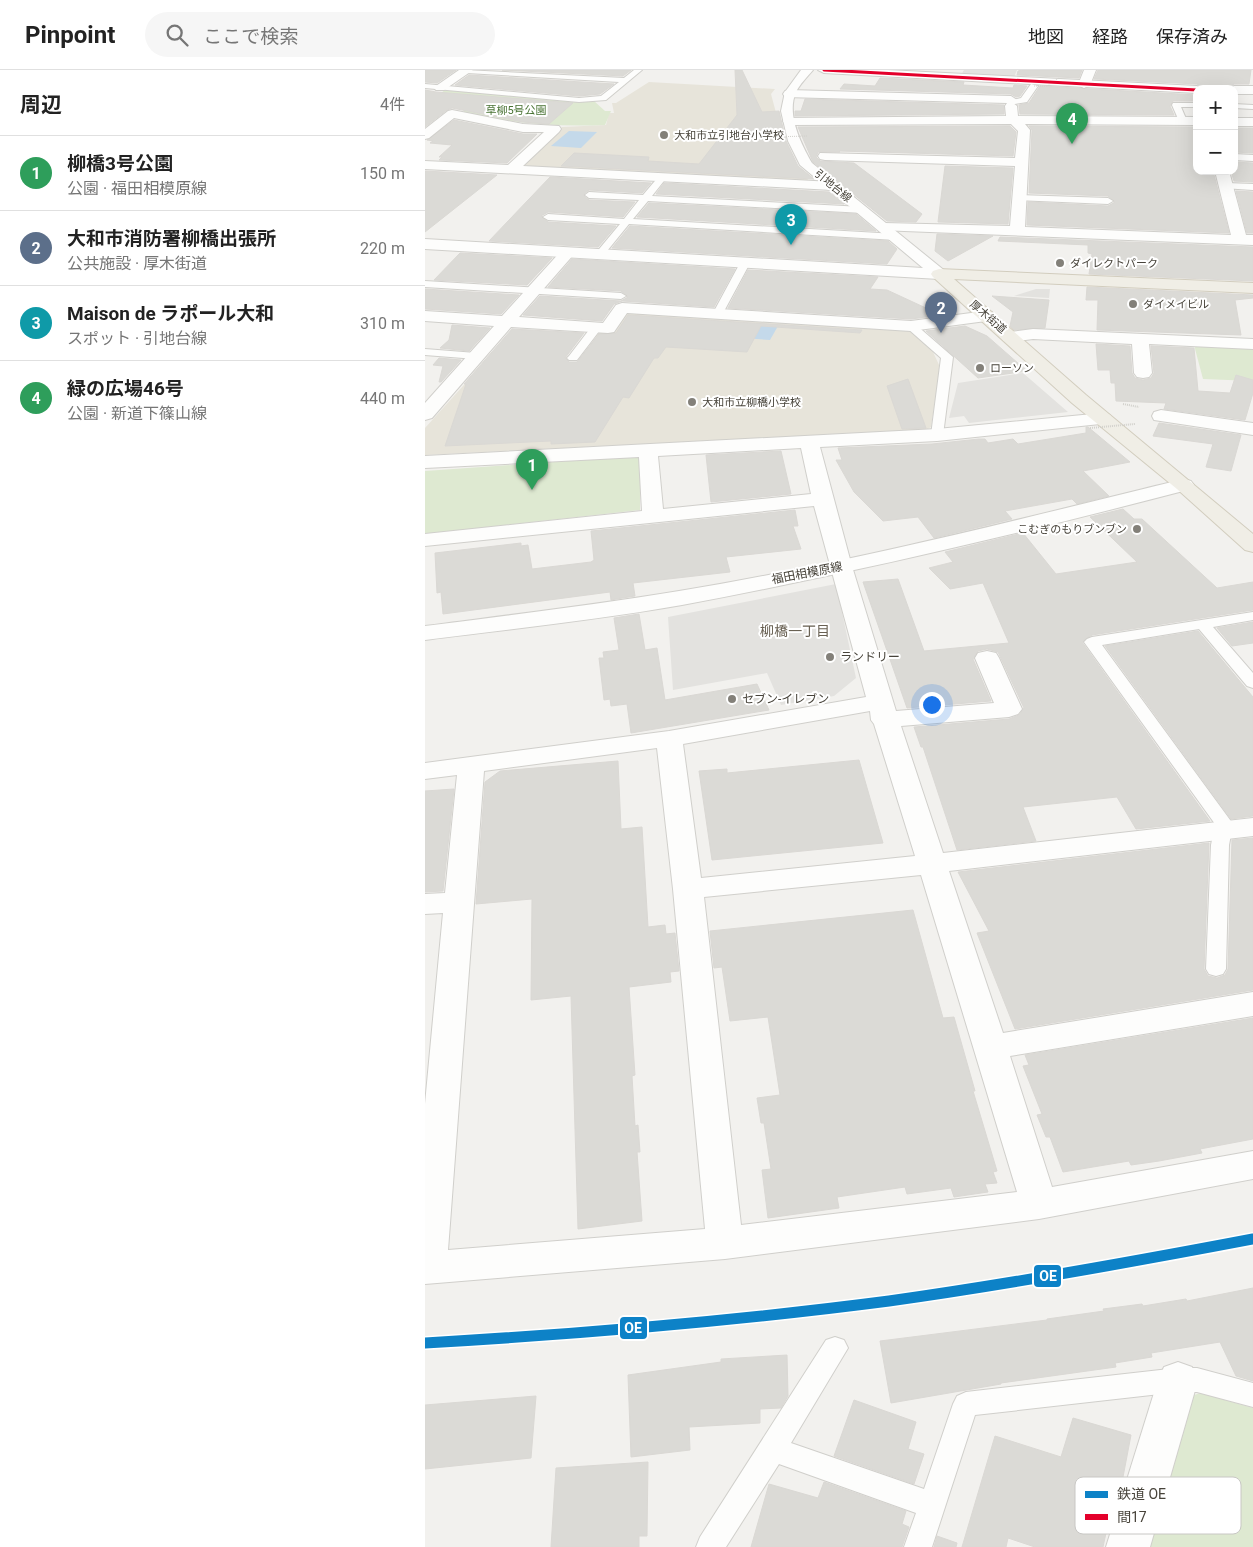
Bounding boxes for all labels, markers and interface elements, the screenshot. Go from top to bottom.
search box [145,12,495,57]
text: Pinpoint [25,21,115,49]
icon: search [163,21,191,49]
text: ここで検索 [203,25,298,48]
text: 地図 [1028,26,1064,47]
text: 経路 [1092,26,1128,47]
text: 保存済み [1156,26,1228,47]
map controls [1193,85,1238,175]
button: + [1193,85,1238,130]
text: 周辺 [20,93,62,117]
text: 4件 [380,95,405,114]
pin: 4 [1056,103,1088,144]
park label: 草柳5号公園 [485,104,547,117]
marker: 大和市立引地台小学校 [658,129,670,141]
place label: 大和市立引地台小学校 [674,129,784,142]
button: − [1193,130,1238,175]
text: 柳橋3号公園 [67,152,173,175]
text: 1 [31,164,41,183]
text: 150 m [360,164,405,183]
street label: 引地台線 [812,167,854,205]
text: 公園 · 福田相模原線 [67,179,207,198]
pin: 3 [775,204,807,245]
text: 大和市消防署柳橋出張所 [67,227,276,250]
text: 2 [31,239,41,258]
text: 220 m [360,239,405,258]
text: 公共施設 · 厚木街道 [67,254,207,273]
marker: ダイレクトパーク [1054,257,1066,269]
place label: ダイレクトパーク [1070,257,1158,270]
pin: 2 [925,292,957,333]
street label: 厚木街道 [967,298,1009,336]
marker: ダイメイビル [1127,298,1139,310]
place label: ダイメイビル [1143,298,1209,311]
text: Maison de ラポール大和 [67,302,274,325]
text: 3 [31,314,41,333]
text: 310 m [360,314,405,333]
text: スポット · 引地台線 [67,329,207,348]
marker: ローソン [974,362,986,374]
place label: ローソン [990,362,1034,375]
text: 緑の広場46号 [67,377,184,400]
text: 4 [31,389,41,408]
text: 440 m [360,389,405,408]
marker: 大和市立柳橋小学校 [686,396,698,408]
place label: 大和市立柳橋小学校 [702,396,801,409]
text: 公園 · 新道下篠山線 [67,404,207,423]
pin: 1 [516,449,548,490]
place label: こむぎのもりブンブン [1017,523,1127,536]
marker: こむぎのもりブンブン [1131,523,1143,535]
street label: 福田相模原線 [770,559,844,587]
district label: 柳橋一丁目 [760,623,830,639]
place label: ランドリー [840,650,900,664]
marker: ランドリー [824,651,836,663]
place label: セブン-イレブン [742,692,829,706]
your location [919,692,945,718]
marker: セブン-イレブン [726,693,738,705]
line badge: OE [1033,1264,1062,1288]
text: OE [1039,1268,1057,1284]
line badge: OE [619,1316,648,1340]
text: OE [624,1320,642,1336]
legend [1075,1477,1241,1534]
text: 鉄道 OE [1117,1486,1166,1502]
text: 間17 [1117,1509,1147,1525]

